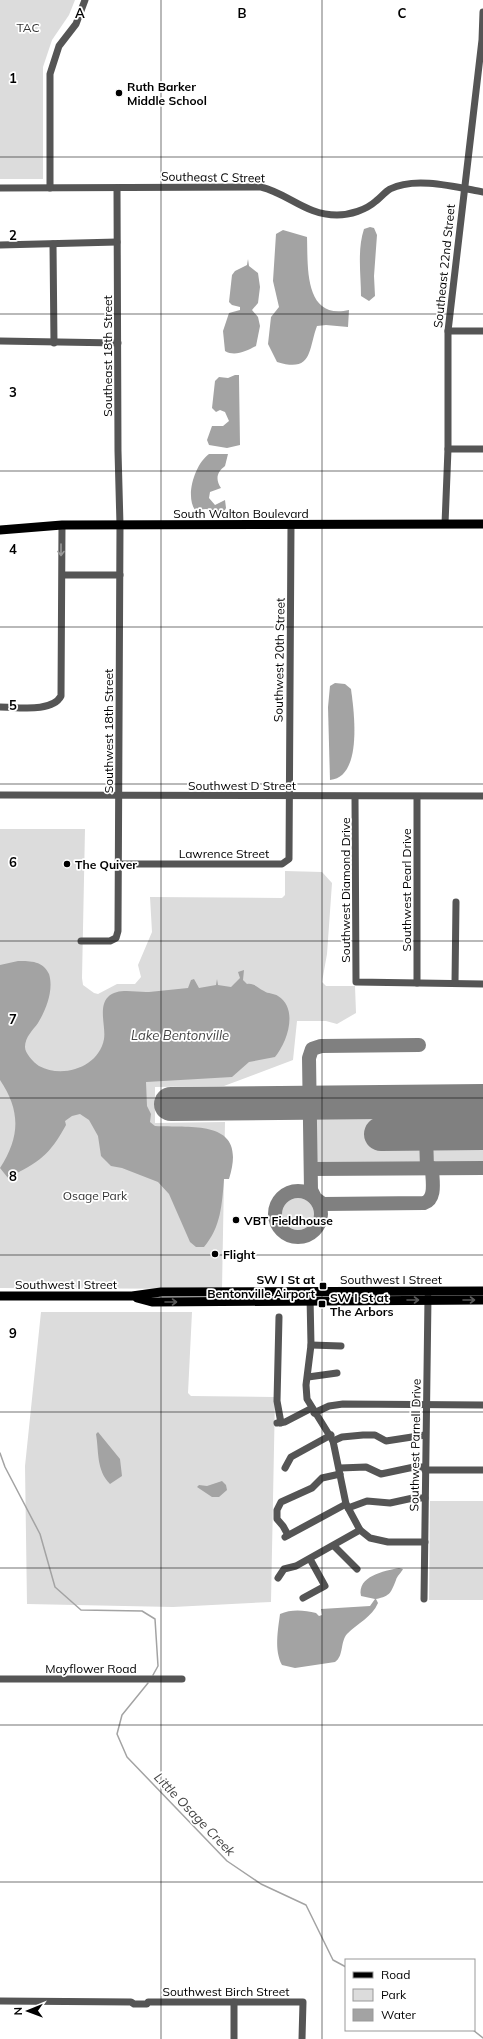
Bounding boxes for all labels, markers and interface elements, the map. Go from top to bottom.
text: A [75,5,85,21]
text: B [238,5,247,21]
text: C [398,5,407,21]
park label: TAC [16,20,40,35]
text: 1 [9,70,17,86]
place label: Ruth Barker Middle School [127,79,207,108]
marker: Ruth Barker Middle School [114,88,124,98]
street label: Southeast C Street [161,169,265,185]
street label: Southeast 22nd Street [430,203,458,329]
text: 2 [9,227,17,243]
street label: Southeast 18th Street [100,295,115,417]
text: 3 [9,384,17,400]
street label: South Walton Boulevard [173,506,309,521]
text: 4 [9,541,17,557]
one-way arrow [57,543,65,556]
street label: Southwest 20th Street [270,598,288,722]
street label: Southwest 18th Street [101,669,116,793]
text: 5 [9,697,17,713]
street label: Southwest D Street [188,778,296,793]
street label: Southwest Diamond Drive [338,817,353,963]
street label: Southwest Pearl Drive [399,828,414,952]
street label: Lawrence Street [179,846,269,861]
text: 6 [9,854,17,870]
place label: The Quiver [75,857,137,872]
marker: The Quiver [62,859,72,869]
text: 7 [9,1011,17,1027]
water label: Lake Bentonville [131,1027,229,1043]
text: 8 [9,1168,17,1184]
park label: Osage Park [63,1188,128,1203]
place label: VBT Fieldhouse [243,1213,333,1228]
marker: VBT Fieldhouse [231,1215,241,1225]
place label: Flight [223,1247,256,1262]
marker: Flight [210,1249,220,1259]
place label: SW I St at Bentonville Airport [207,1272,315,1301]
street label: Southwest I Street [340,1272,442,1287]
street label: Southwest I Street [15,1277,117,1292]
marker: SW I St at Bentonville Airport [318,1281,328,1291]
place label: SW I St at The Arbors [330,1290,393,1319]
one-way arrow [406,1296,419,1304]
one-way arrow [462,1296,475,1304]
one-way arrow [164,1298,177,1305]
marker: SW I St at The Arbors [317,1299,327,1309]
text: 9 [9,1325,17,1341]
street label: Southwest Parnell Drive [406,1378,424,1512]
street label: Mayflower Road [45,1661,137,1676]
water label: Little Osage Creek [151,1769,239,1859]
legend [345,1959,475,2031]
text: Road [381,1967,410,1982]
street label: Southwest Birch Street [162,1984,290,1999]
text: Park [381,1987,407,2002]
north arrow [8,1991,48,2031]
text: N [11,2007,25,2015]
text: Water [381,2007,417,2022]

